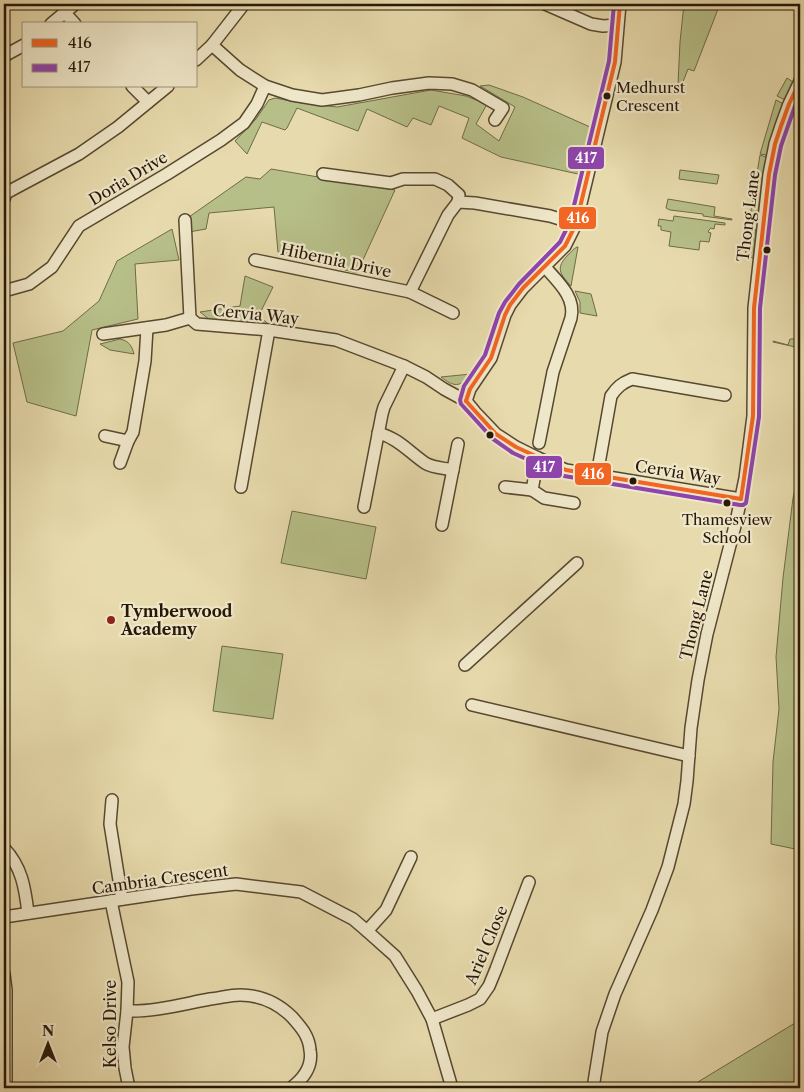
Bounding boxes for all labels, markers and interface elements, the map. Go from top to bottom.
legend [22,22,198,88]
text: 416 [68,33,92,52]
text: 417 [68,57,91,76]
place label: Medhurst Crescent [616,78,686,115]
marker: Medhurst Crescent [602,91,612,101]
line badge: 417 [567,146,605,170]
street label: Doria Drive [85,147,171,209]
text: 417 [575,149,598,167]
street label: Thong Lane [732,169,764,263]
line badge: 416 [558,206,597,230]
text: 416 [567,209,589,227]
street label: Hibernia Drive [279,238,393,282]
unlabelled marker [762,245,772,255]
street label: Cervia Way [212,300,301,329]
unlabelled marker [485,430,495,440]
line badge: 417 [525,455,563,479]
street label: Cervia Way [634,455,723,489]
text: 417 [533,458,556,476]
line badge: 416 [574,462,612,486]
text: 416 [582,465,604,483]
unlabelled marker [628,476,638,486]
marker: Thamesview School [722,498,732,508]
place label: Thamesview School [682,510,773,547]
street label: Thong Lane [675,568,717,662]
place label: Tymberwood Academy [120,601,233,639]
marker: Tymberwood Academy [105,614,117,626]
street label: Cambria Crescent [91,859,230,898]
street label: Ariel Close [460,902,512,989]
street label: Kelso Drive [100,980,120,1068]
north arrow [22,1020,72,1070]
text: N [42,1022,54,1040]

